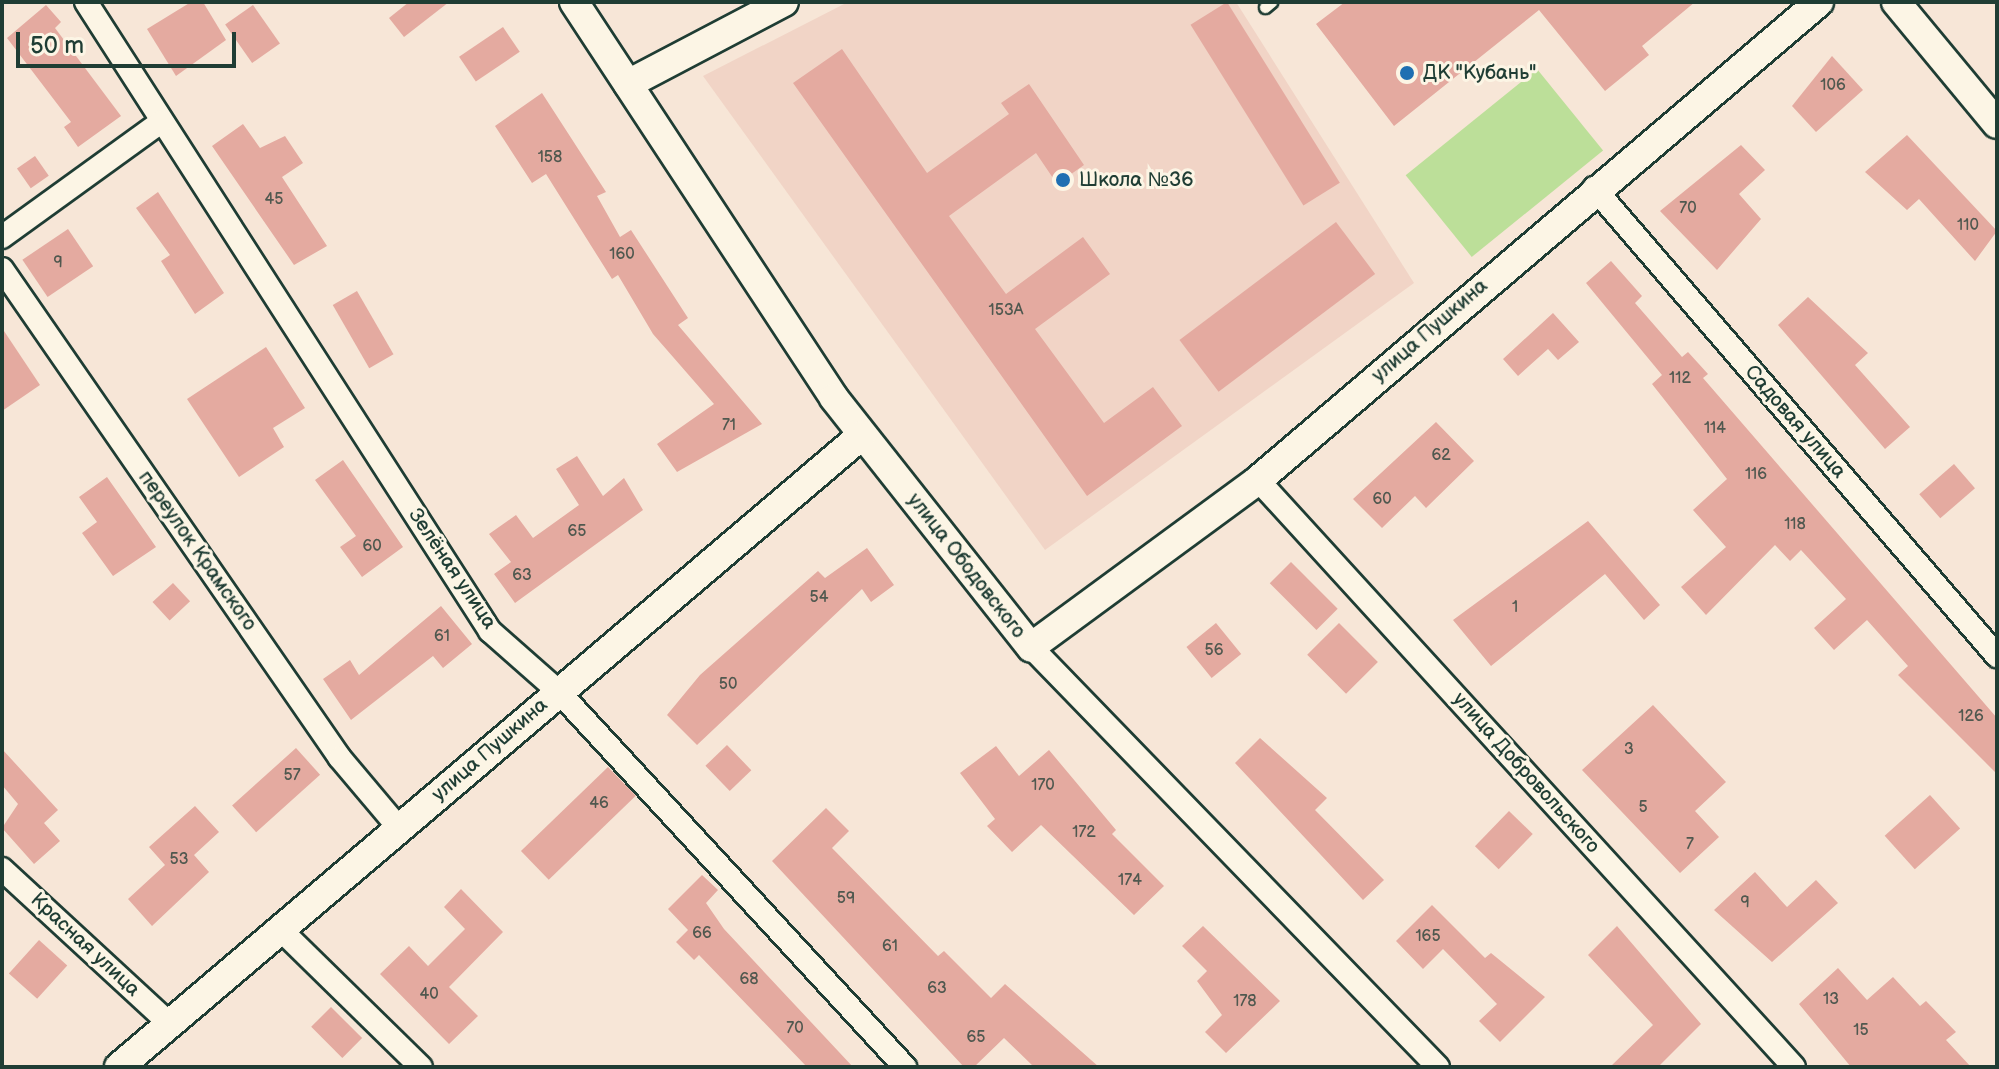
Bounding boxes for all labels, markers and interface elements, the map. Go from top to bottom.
scale bar [20,16,240,66]
text: 50 m [30,31,84,60]
place label: ДК "Кубань" [1423,61,1536,85]
marker: ДК "Кубань" [1398,64,1416,82]
house number: 106 [1820,76,1846,96]
house number: 158 [538,148,562,168]
place label: Школа №36 [1079,168,1193,192]
marker: Школа №36 [1054,171,1072,189]
house number: 45 [265,190,283,210]
house number: 70 [1679,199,1697,219]
house number: 110 [1957,216,1979,236]
house number: 160 [609,245,635,265]
house number: 9 [53,253,63,273]
street label: улица Пушкина [1367,274,1493,388]
house number: 153А [989,301,1023,321]
street label: Садовая улица [1739,361,1851,483]
house number: 112 [1669,369,1691,389]
house number: 71 [722,416,736,436]
house number: 114 [1704,419,1726,439]
house number: 62 [1431,446,1451,466]
house number: 116 [1745,465,1767,485]
street label: переулок Крамского [133,466,261,636]
street label: улица Ободовского [902,489,1030,643]
house number: 60 [1372,490,1392,510]
street label: Зелёная улица [403,504,501,634]
house number: 118 [1784,515,1806,535]
house number: 65 [568,522,586,542]
house number: 60 [362,537,382,557]
house number: 63 [512,566,532,586]
house number: 54 [810,588,828,608]
house number: 1 [1512,598,1518,618]
house number: 61 [434,627,450,647]
house number: 56 [1205,641,1223,661]
house number: 50 [719,675,737,695]
street label: улица Добровольского [1447,688,1605,858]
street label: улица Пушкина [427,693,553,807]
house number: 126 [1958,707,1984,727]
house number: 3 [1624,740,1634,760]
house number: 57 [283,766,301,786]
house number: 170 [1031,776,1055,796]
house number: 46 [589,794,609,814]
house number: 5 [1638,798,1648,818]
house number: 172 [1072,823,1096,843]
house number: 7 [1686,835,1694,855]
house number: 53 [169,850,189,870]
house number: 174 [1118,871,1142,891]
street label: Красная улица [25,888,145,1002]
house number: 59 [837,889,855,909]
house number: 9 [1740,893,1750,913]
house number: 66 [692,924,712,944]
house number: 165 [1415,927,1441,947]
house number: 61 [882,937,898,957]
house number: 68 [739,970,759,990]
house number: 63 [927,979,947,999]
house number: 40 [419,985,439,1005]
house number: 13 [1823,990,1839,1010]
house number: 178 [1233,992,1257,1012]
house number: 70 [786,1019,804,1039]
house number: 15 [1853,1021,1869,1041]
house number: 65 [967,1028,985,1048]

